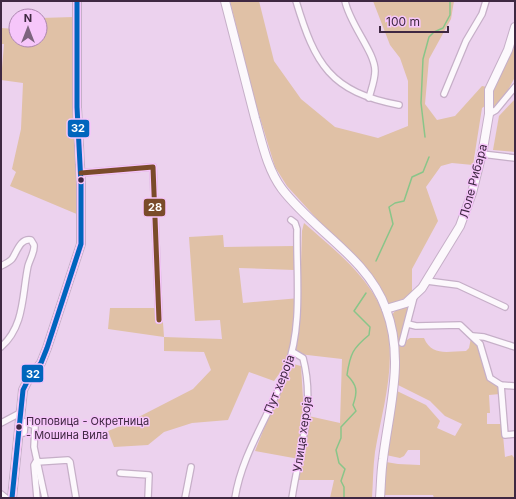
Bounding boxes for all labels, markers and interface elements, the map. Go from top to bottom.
north arrow [8,8,48,48]
scale bar [380,8,448,34]
text: N [24,11,32,25]
text: 100 m [386,14,420,29]
line badge: 32 [67,119,90,138]
text: 32 [71,121,85,135]
street label: Лоле Рибара [456,142,490,220]
unlabelled marker [76,175,86,185]
line badge: 28 [143,198,166,217]
text: 28 [148,200,162,214]
street label: Пут хероја [260,352,298,416]
line badge: 32 [21,364,44,383]
text: 32 [26,367,40,381]
street label: Улица хероја [289,395,315,473]
place label: Поповица - Окретница - Мошина Вила [26,414,149,442]
marker: Поповица - Окретница - Мошина Вила [14,422,24,432]

